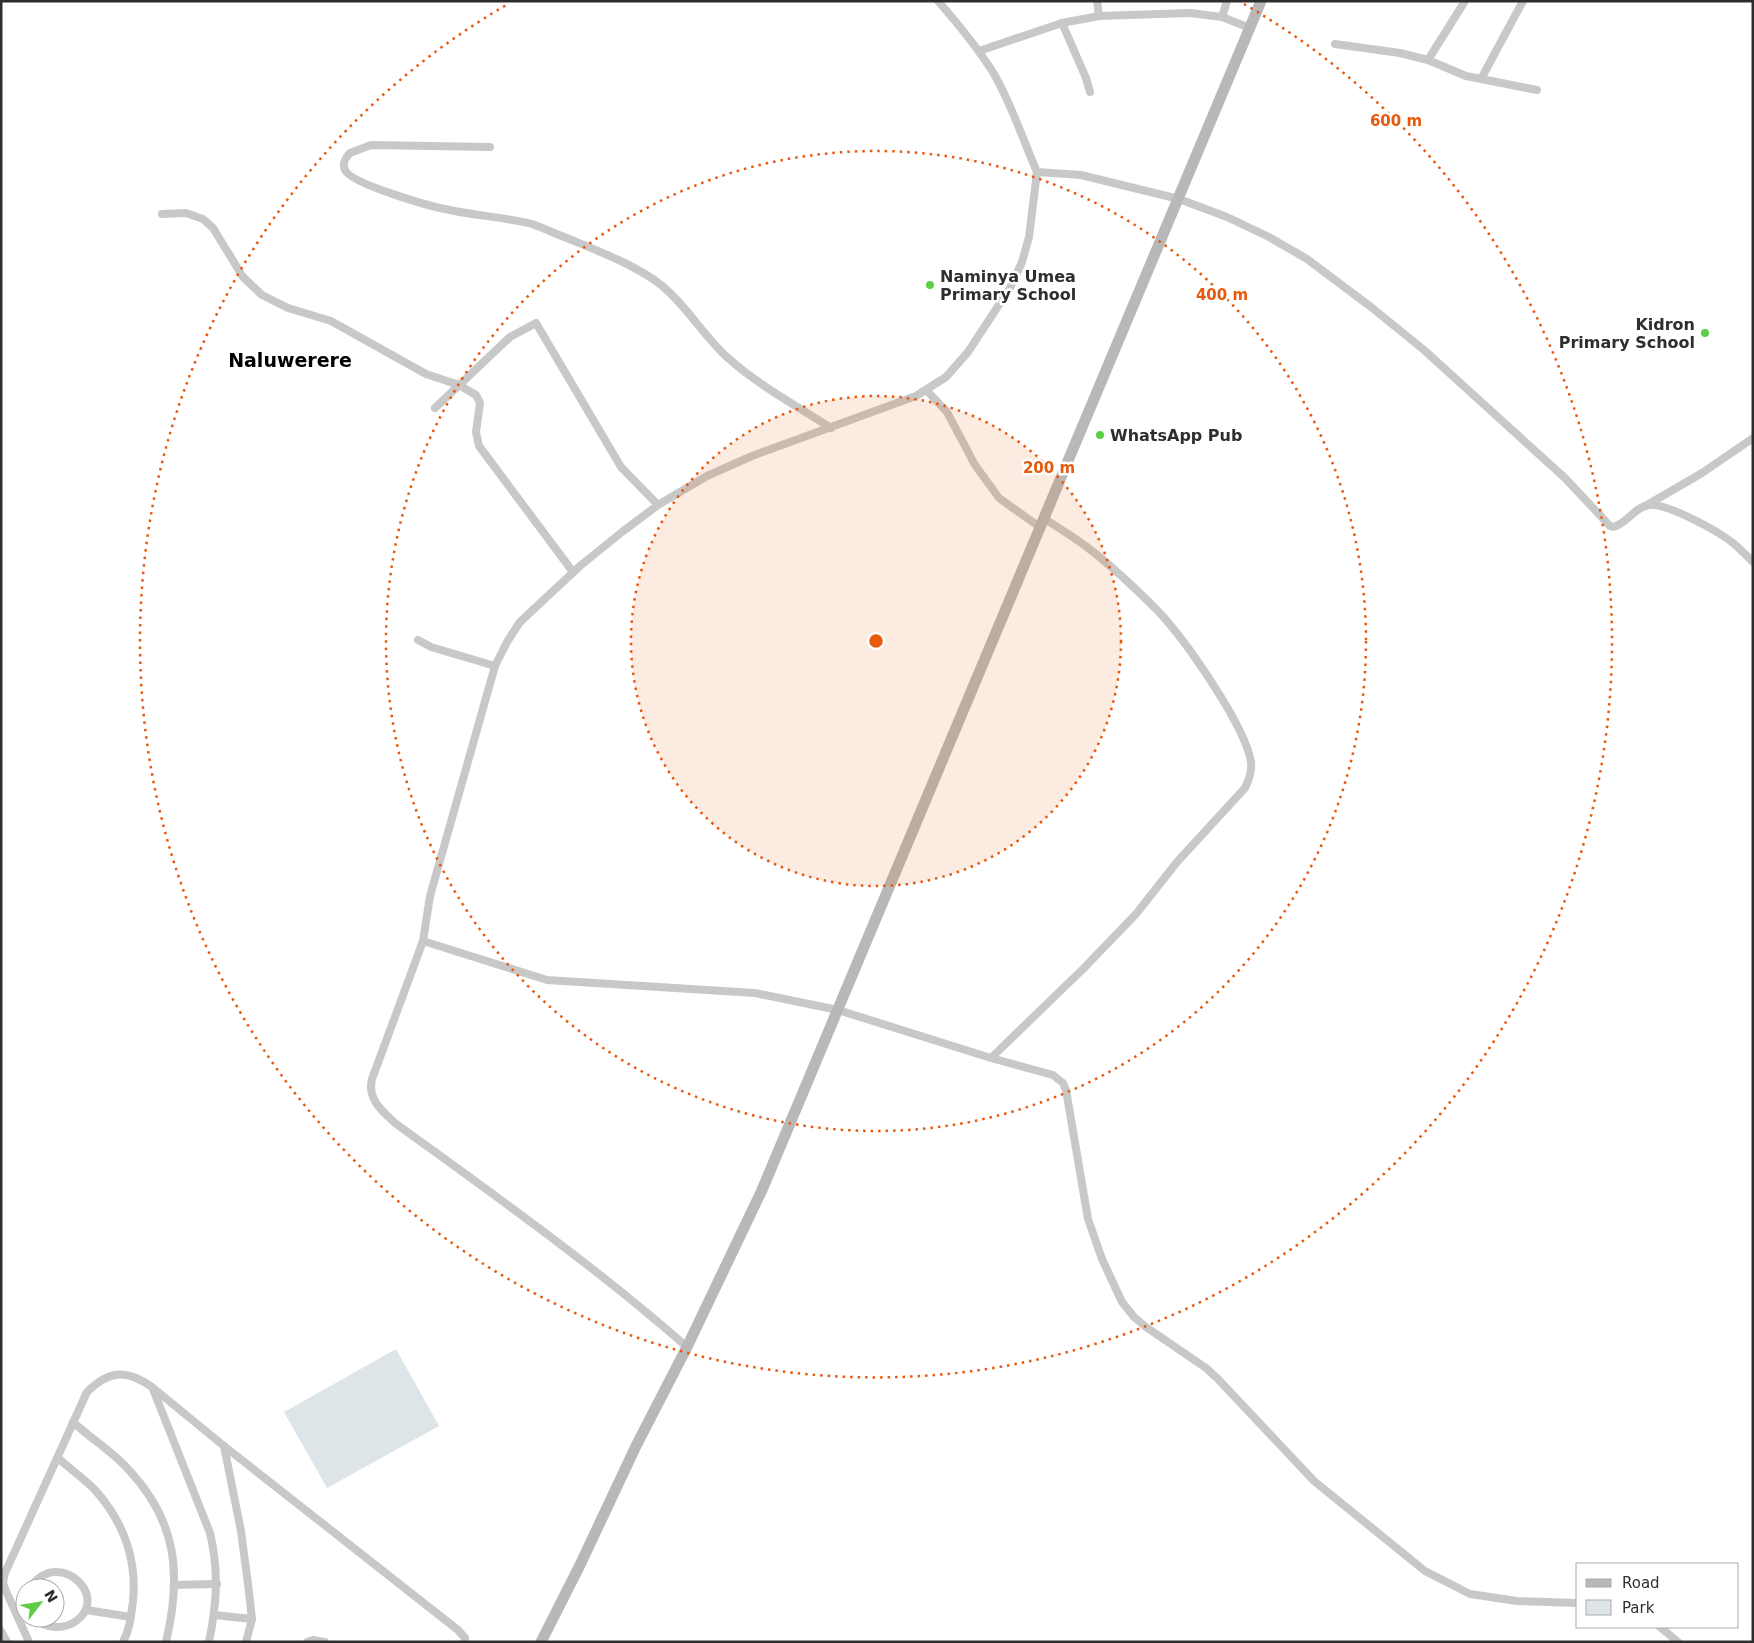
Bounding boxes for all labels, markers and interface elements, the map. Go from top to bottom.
text: 600 m [1370,112,1422,130]
place label: Naminya Umea Primary School [940,267,1076,304]
marker: Naminya Umea Primary School [924,279,936,291]
text: 400 m [1196,286,1248,304]
place label: Kidron Primary School [1559,315,1695,352]
marker: Kidron Primary School [1699,327,1711,339]
district label: Naluwerere [228,349,352,371]
place label: WhatsApp Pub [1110,426,1242,445]
marker: WhatsApp Pub [1094,429,1106,441]
text: 200 m [1023,459,1075,477]
centre of rings [867,632,885,650]
legend [1576,1563,1739,1628]
text: Road [1622,1574,1660,1592]
north arrow [15,1578,65,1628]
text: N [41,1587,61,1605]
text: Park [1622,1599,1655,1617]

